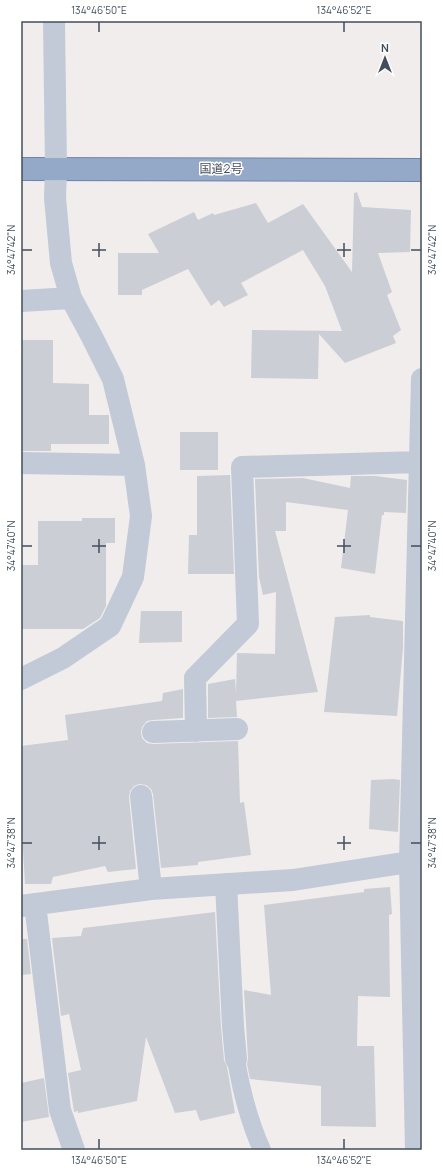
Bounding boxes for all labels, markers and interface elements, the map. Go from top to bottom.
text: 134°46'50"E [71,3,127,17]
text: 134°46'52"E [317,3,372,17]
north arrow [365,38,405,78]
text: N [381,40,389,55]
street label: 国道2号 [200,160,242,177]
text: 34°47'42"N [4,225,18,275]
text: 34°47'42"N [425,225,439,275]
text: 34°47'40"N [4,521,18,571]
text: 34°47'40"N [425,521,439,571]
text: 34°47'38"N [4,817,18,869]
text: 34°47'38"N [425,817,439,869]
text: 134°46'50"E [71,1153,127,1167]
text: 134°46'52"E [317,1153,372,1167]

